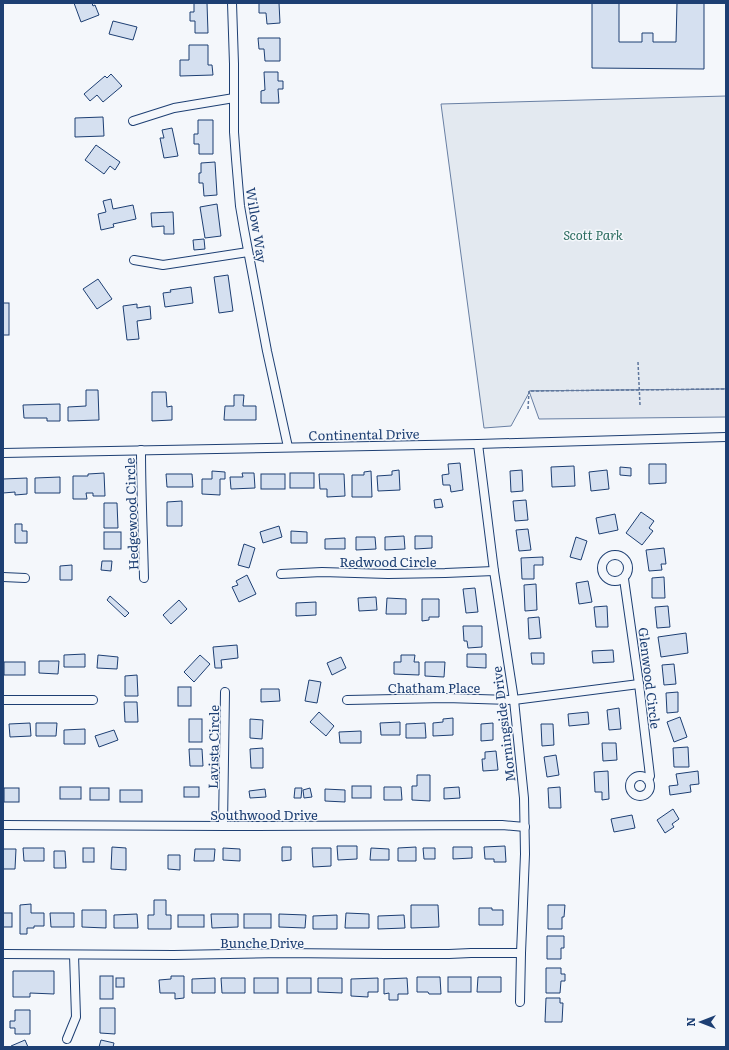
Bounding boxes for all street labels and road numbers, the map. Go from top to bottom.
street label: Willow Way [242,186,272,264]
street label: Continental Drive [308,424,420,444]
street label: Hedgewood Circle [120,457,142,571]
street label: Redwood Circle [339,552,437,571]
street label: Glenwood Circle [634,626,666,730]
street label: Morningside Drive [486,665,520,783]
street label: Chatham Place [388,678,480,697]
street label: Lavista Circle [203,705,223,789]
street label: Southwood Drive [210,805,318,824]
street label: Bunche Drive [220,933,304,952]

